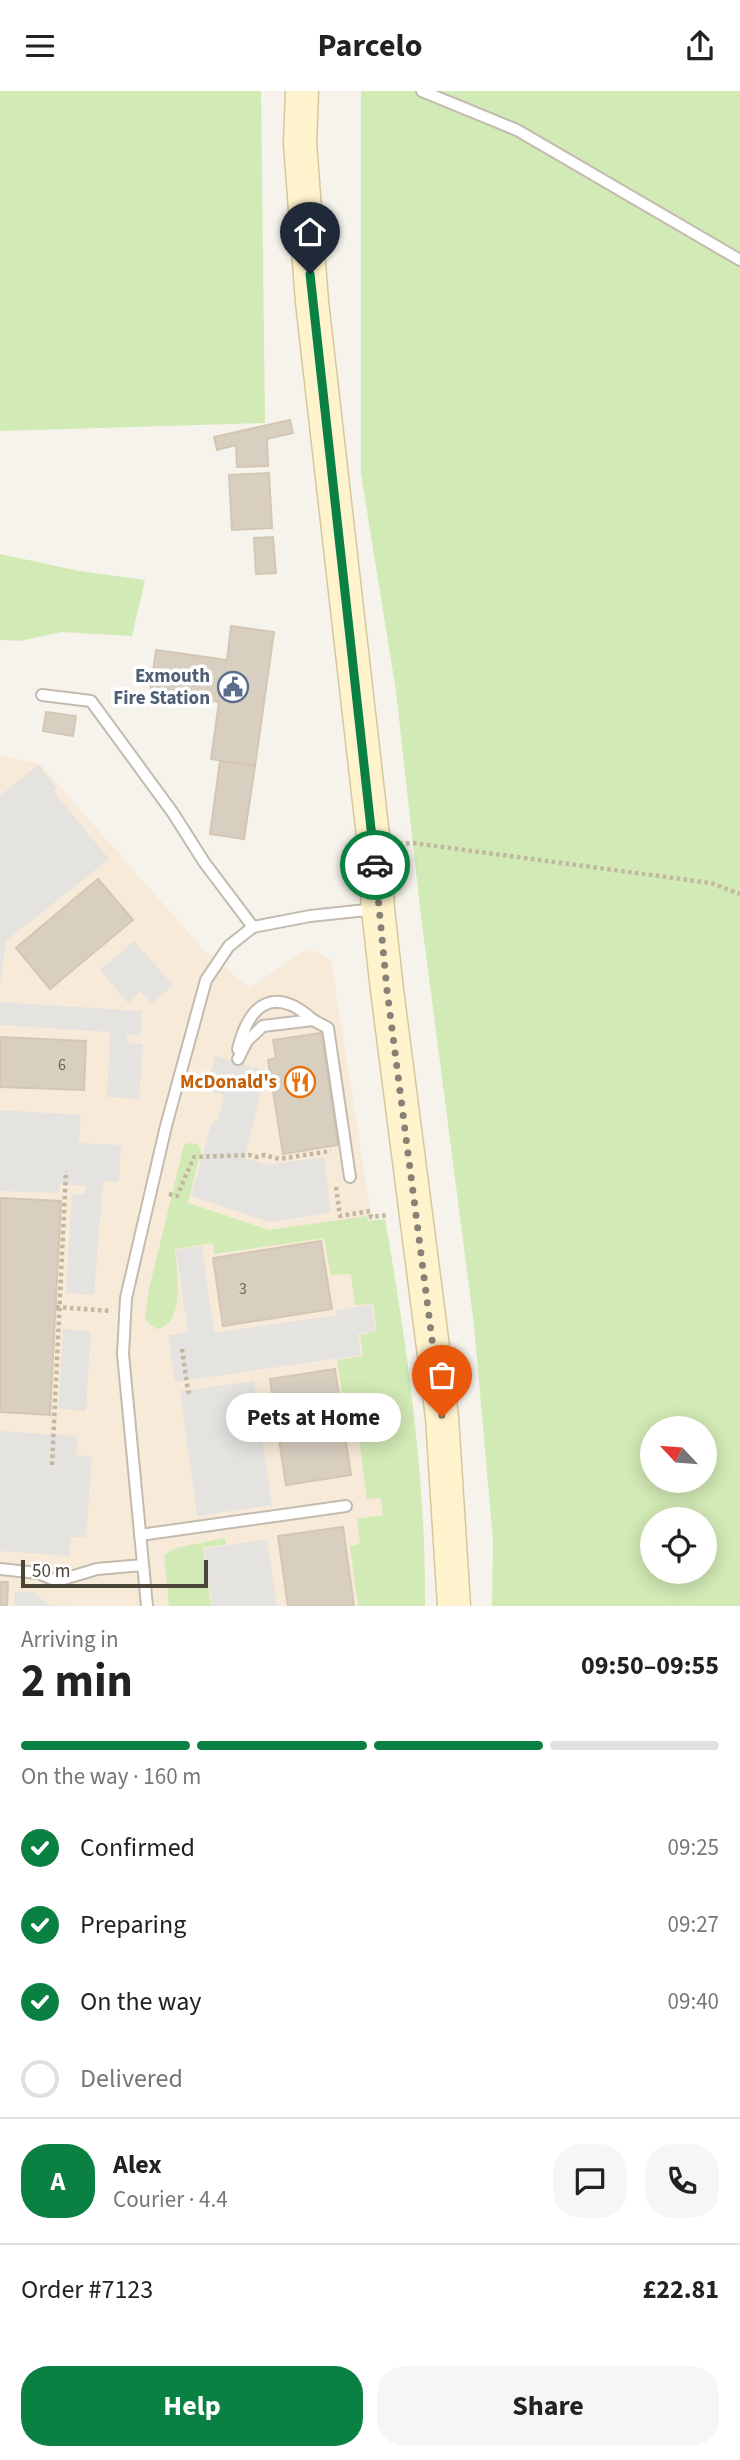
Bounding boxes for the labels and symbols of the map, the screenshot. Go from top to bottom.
pin [280,202,340,274]
place label: Exmouth Fire Station [113,663,210,712]
public building icon: Exmouth Fire Station [216,670,250,704]
courier [340,830,410,900]
house number: 6 [58,1054,66,1076]
restaurant icon: McDonald's [283,1065,317,1099]
place label: McDonald's [180,1069,277,1096]
house number: 3 [239,1278,247,1300]
pin [412,1345,472,1417]
callout: Pets at Home [225,1393,400,1441]
north arrow [640,1416,718,1493]
scale bar [21,1557,208,1589]

